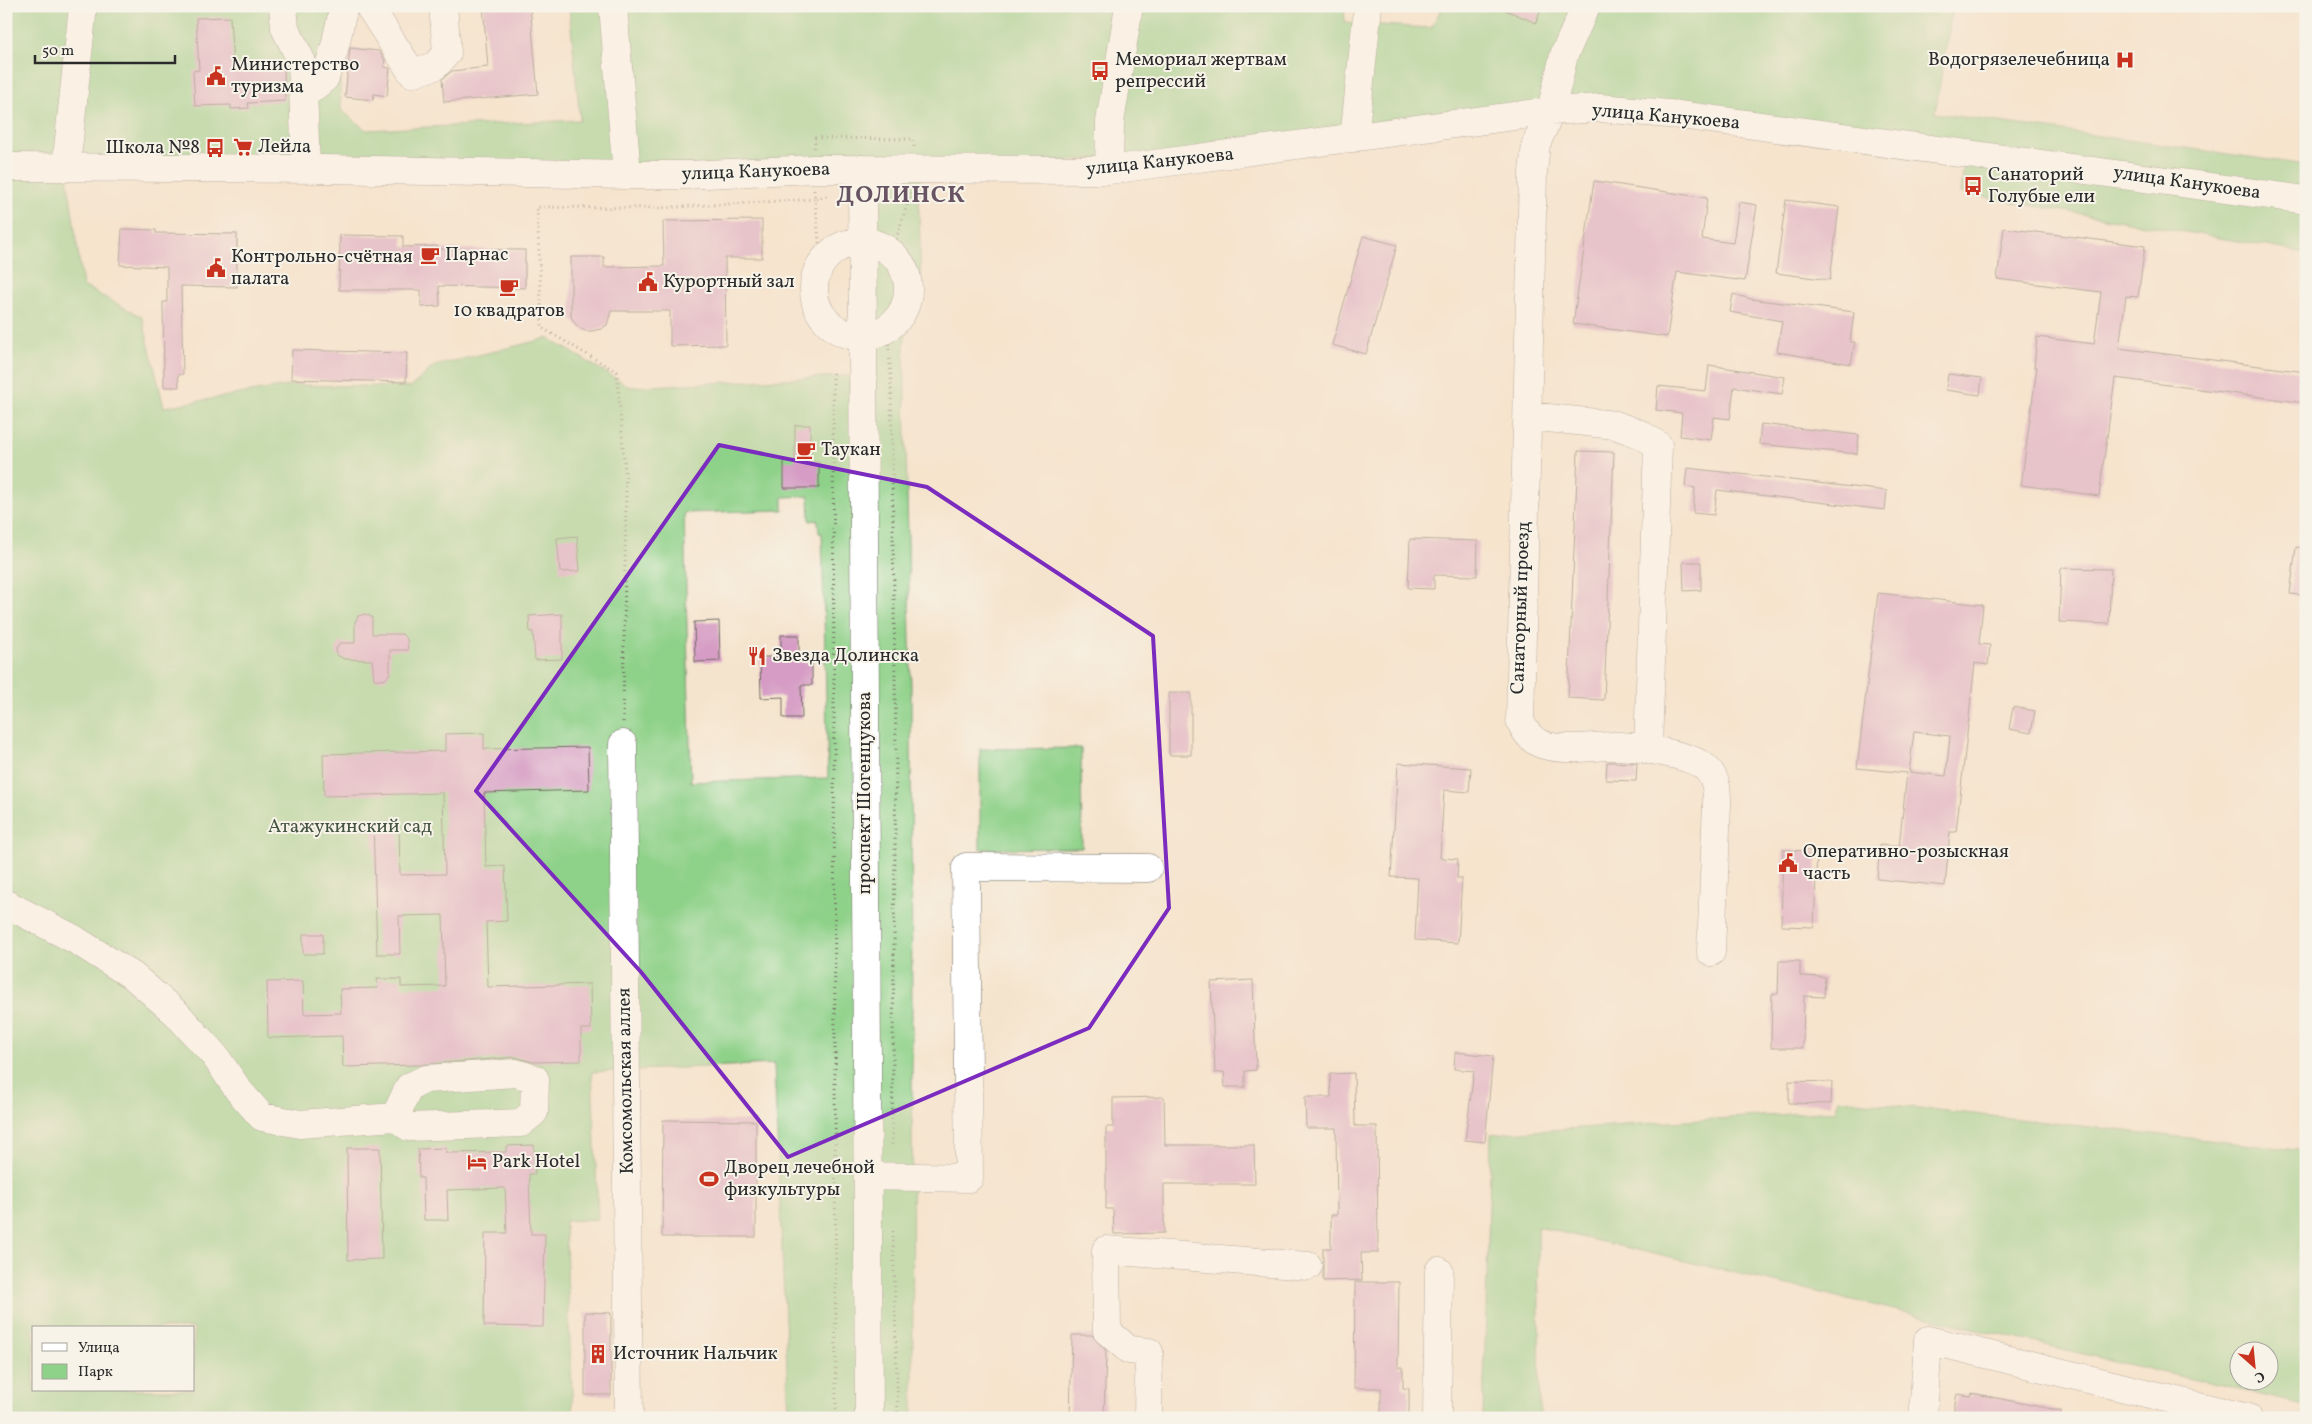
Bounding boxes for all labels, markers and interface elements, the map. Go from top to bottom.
scale bar [35,32,175,64]
text: 50 m [42,41,74,62]
place label: Мемориал жертвам репрессий [1115,47,1287,95]
place label: Водогрязелечебница [1928,47,2110,73]
hospital icon: Водогрязелечебница [2114,49,2136,71]
place label: Министерство туризма [231,52,359,100]
bus stop icon: Мемориал жертвам репрессий [1089,60,1111,82]
public building icon: Министерство туризма [205,65,227,87]
street label: улица Канукоева [1591,98,1741,136]
place label: Лейла [258,134,311,160]
place label: Школа №8 [105,135,200,161]
supermarket icon: Лейла [232,136,254,158]
bus stop icon: Школа №8 [204,137,226,159]
street label: улица Канукоева [1085,141,1235,183]
street label: улица Канукоева [681,156,831,188]
street label: улица Канукоева [2112,160,2262,206]
place label: Санаторий Голубые ели [1988,162,2095,210]
bus stop icon: Санаторий Голубые ели [1962,175,1984,197]
district label: ДОЛИНСК [836,179,966,213]
place label: Парнас [445,242,508,268]
place label: Контрольно-счётная палата [231,244,413,292]
cafe icon: Парнас [419,244,441,266]
public building icon: Контрольно-счётная палата [205,257,227,279]
place label: Курортный зал [663,269,795,295]
public building icon: Курортный зал [637,271,659,293]
cafe icon: 10 квадратов [498,276,520,298]
place label: 10 квадратов [453,298,565,324]
place label: Таукан [821,437,881,463]
cafe icon: Таукан [795,439,817,461]
street label: Санаторный проезд [1505,521,1537,695]
place label: Звезда Долинска [772,643,919,669]
restaurant icon: Звезда Долинска [746,645,768,667]
street label: проспект Шогенцукова [852,692,878,894]
park label: Атажукинский сад [268,814,432,840]
place label: Оперативно-розыскная часть [1803,839,2009,887]
public building icon: Оперативно-розыскная часть [1777,852,1799,874]
street label: Комсомольская аллея [611,987,641,1175]
place label: Park Hotel [492,1149,581,1175]
hotel icon: Park Hotel [466,1151,488,1173]
place label: Дворец лечебной физкультуры [724,1155,875,1203]
sports icon: Дворец лечебной физкультуры [698,1168,720,1190]
legend [32,1326,195,1392]
text: Улица [78,1338,120,1359]
place label: Источник Нальчик [613,1341,778,1367]
north arrow [2230,1342,2280,1392]
building icon: Источник Нальчик [587,1343,609,1365]
text: Парк [78,1362,113,1383]
text: С [2251,1366,2268,1387]

